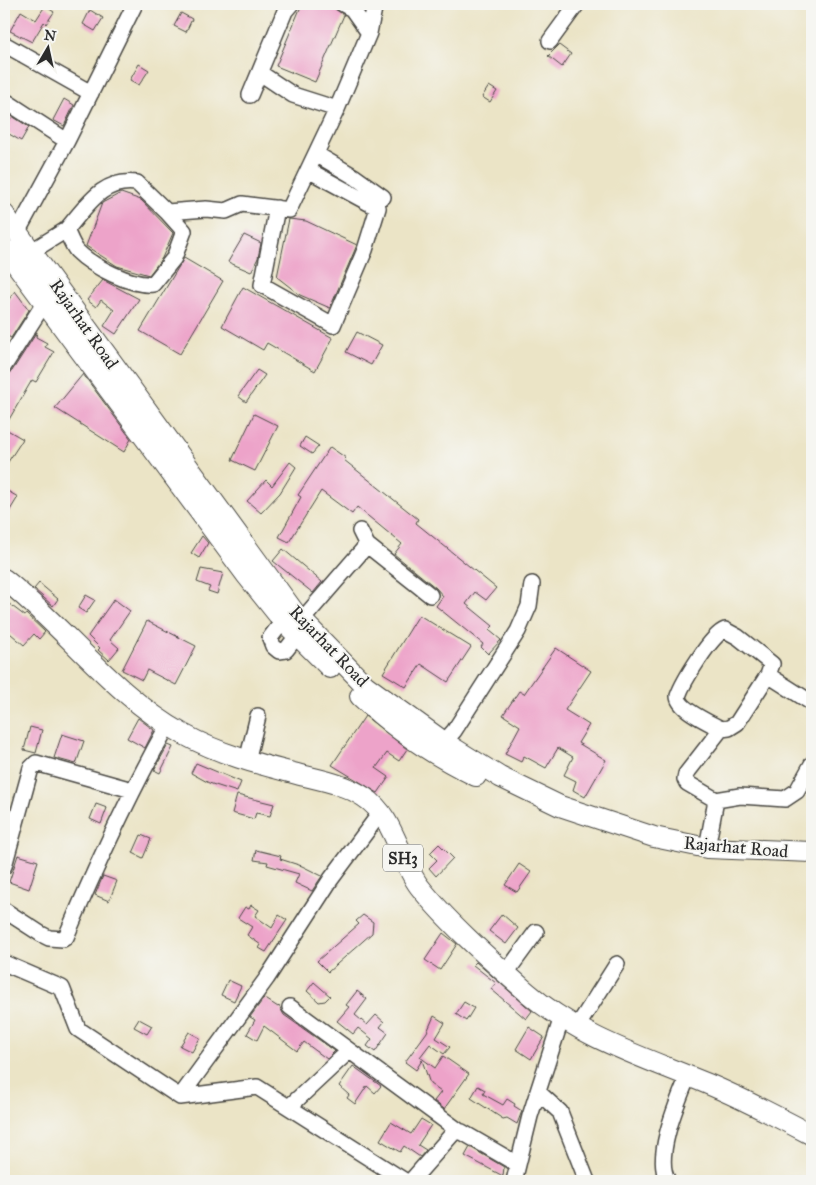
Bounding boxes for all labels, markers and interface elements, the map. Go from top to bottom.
north arrow [22,22,72,72]
text: N [43,26,57,45]
street label: Rajarhat Road [45,275,123,373]
street label: Rajarhat Road [285,601,373,691]
street label: Rajarhat Road [683,831,789,863]
road number: SH3 [383,844,423,871]

